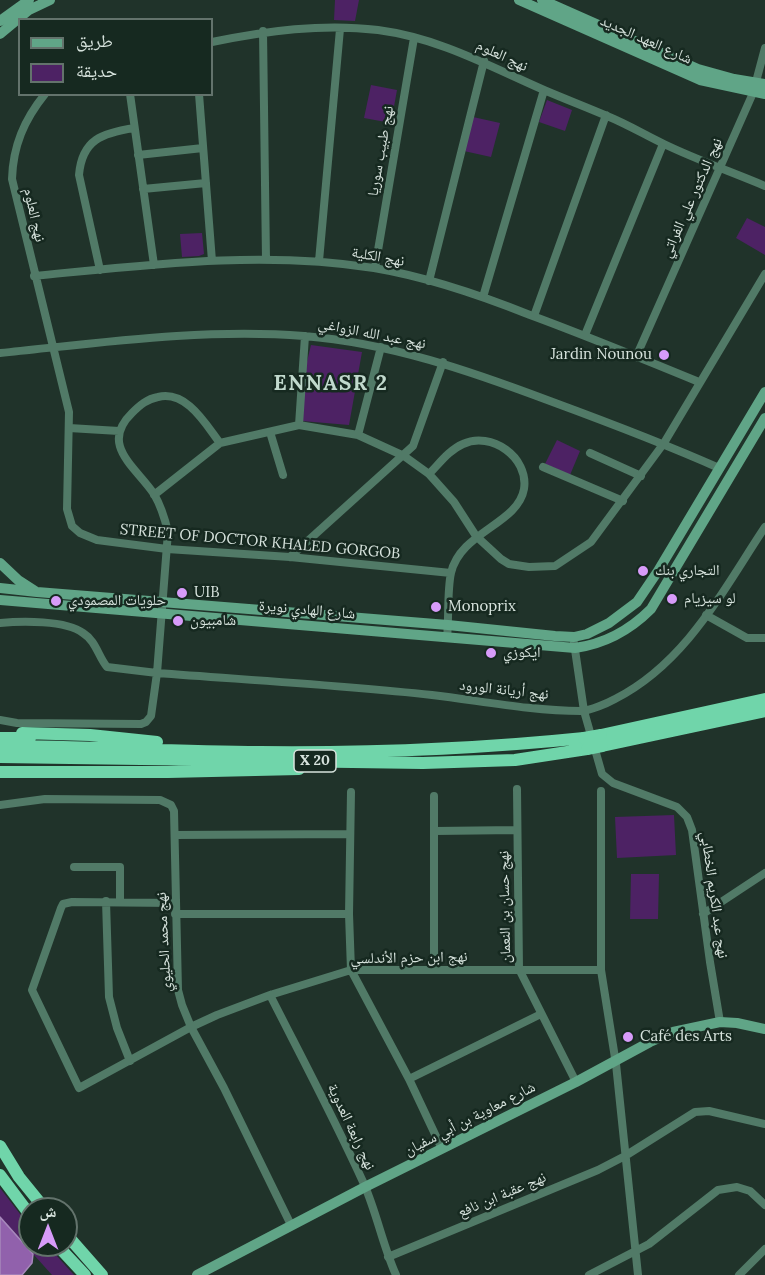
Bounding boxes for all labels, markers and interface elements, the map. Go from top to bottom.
street label: شارع العهد الجديد [597,12,695,68]
legend [18,18,213,96]
text: طريق [76,29,113,52]
street label: نهج العلوم [473,36,531,76]
text: حديقة [76,59,117,82]
street label: نهج طبيب سوريا [364,104,398,198]
street label: نهج الدكتور علي الفراتي [658,135,726,261]
street label: نهج العلوم [19,186,49,244]
street label: نهج الكلية [350,244,406,270]
street label: نهج عبد الله الزواغي [317,315,427,353]
place label: Jardin Nounou [550,346,652,364]
marker: Jardin Nounou [657,348,671,362]
district label: ENNASR 2 [274,371,388,397]
street label: STREET OF DOCTOR KHALED GORGOB [119,521,401,563]
place label: التجاري بنك [655,562,719,580]
marker: التجاري بنك [636,564,650,578]
place label: UIB [194,584,220,602]
marker: UIB [175,586,189,600]
place label: لو سيزيام [684,590,736,608]
place label: حلويات المصمودي [68,592,166,610]
marker: لو سيزيام [665,592,679,606]
marker: حلويات المصمودي [49,594,63,608]
street label: شارع الهادي نويرة [258,597,356,623]
place label: Monoprix [448,598,516,616]
marker: Monoprix [429,600,443,614]
place label: شامبيون [190,612,236,630]
marker: شامبيون [171,614,185,628]
place label: ايكوزي [503,644,541,662]
marker: ايكوزي [484,646,498,660]
street label: نهج أريانة الورود [458,676,550,704]
road number: X 20 [294,750,336,772]
street label: نهج عبد الكريم الخطابي [696,830,732,960]
street label: نهج حسان بن النعمان [495,850,515,964]
street label: نهج محمد الحليوي [152,892,176,992]
street label: نهج ابن حزم الأندلسي [350,948,468,968]
place label: Café des Arts [640,1028,732,1046]
marker: Café des Arts [621,1030,635,1044]
street label: شارع معاوية بن أبي سفيان [401,1078,539,1160]
street label: نهج رابعة العدوية [323,1081,379,1173]
street label: نهج عقبة ابن نافع [455,1168,549,1222]
north arrow [18,1197,78,1257]
text: ش [40,1201,56,1221]

